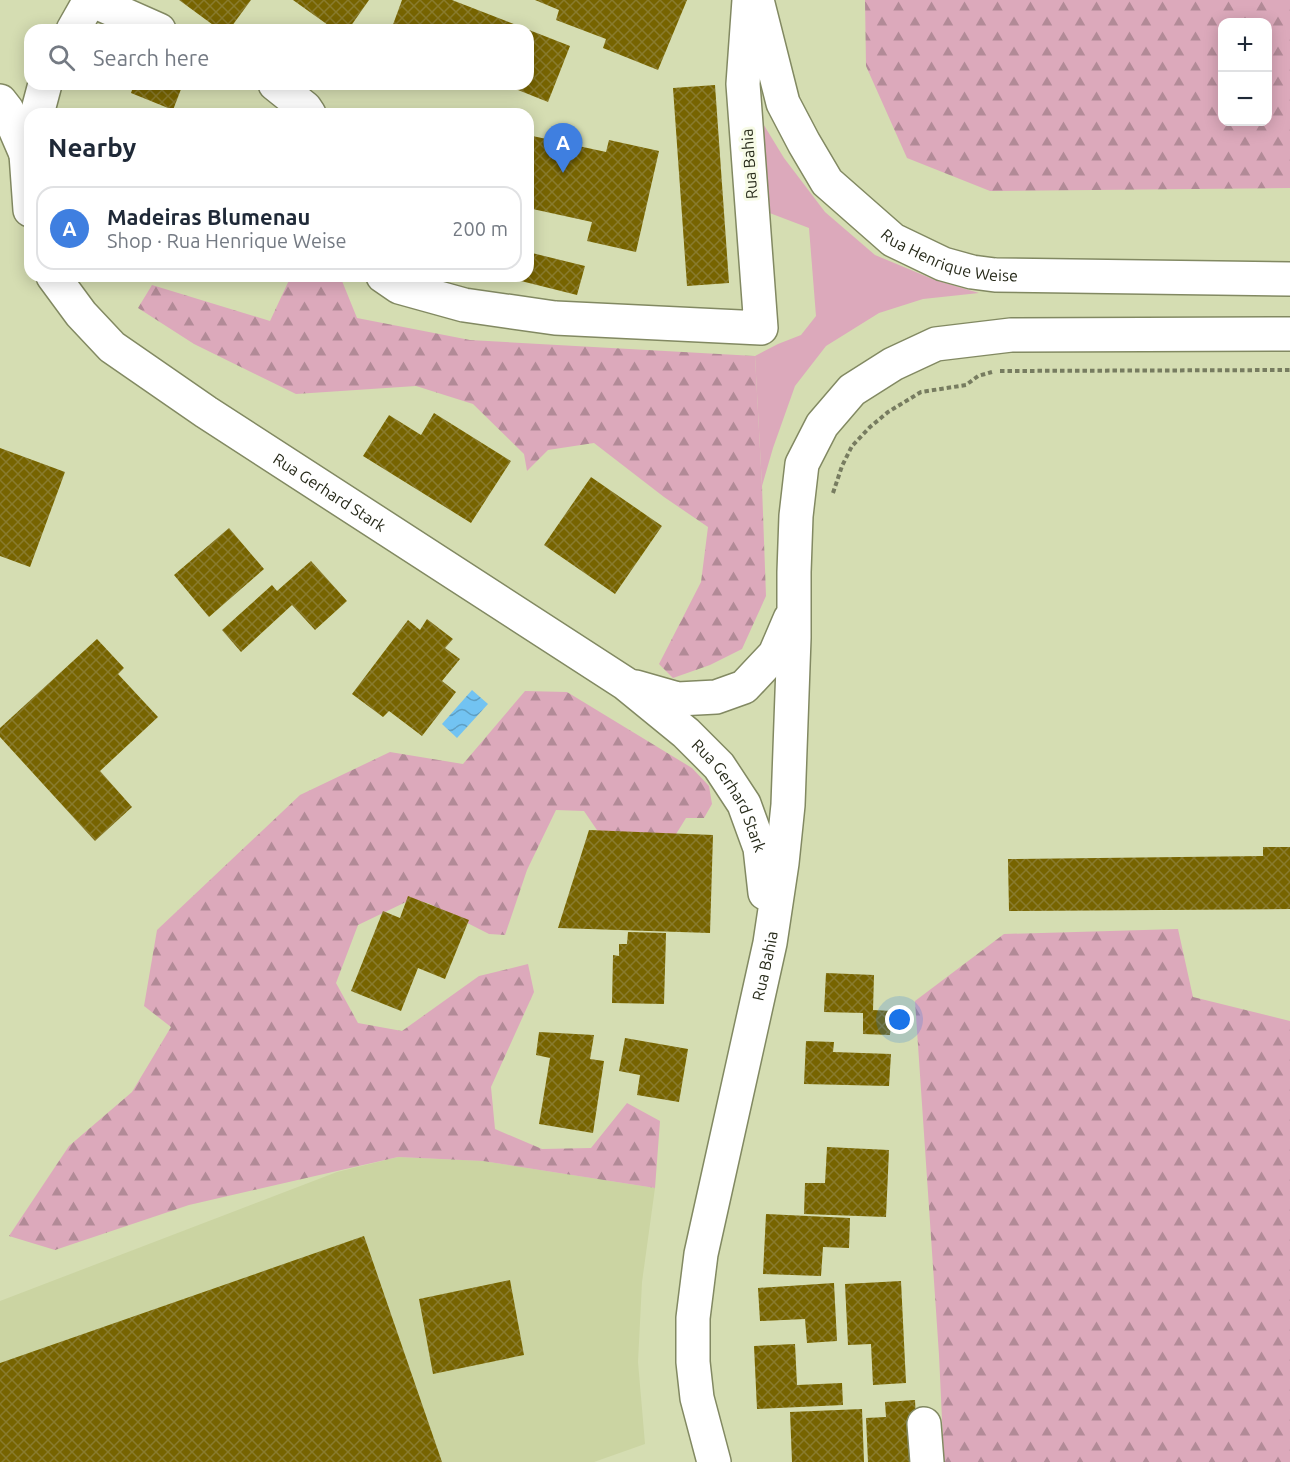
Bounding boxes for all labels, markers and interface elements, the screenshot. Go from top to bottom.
map controls [1218,18,1272,126]
button: + [1218,18,1272,72]
search box [24,24,534,90]
icon: search [45,41,78,74]
text: Search here [93,45,209,70]
button: − [1218,72,1272,126]
pin: A [544,124,582,173]
street label: Rua Bahia [738,128,760,200]
text: Nearby [48,133,136,162]
text: Madeiras Blumenau [107,204,310,229]
text: A [62,217,77,240]
text: 200 m [452,217,508,240]
street label: Rua Henrique Weise [878,225,1018,284]
text: Shop · Rua Henrique Weise [107,229,347,252]
street label: Rua Gerhard Stark [270,449,389,535]
street label: Rua Gerhard Stark [688,735,770,854]
street label: Rua Bahia [748,930,781,1002]
your location [885,1005,914,1034]

